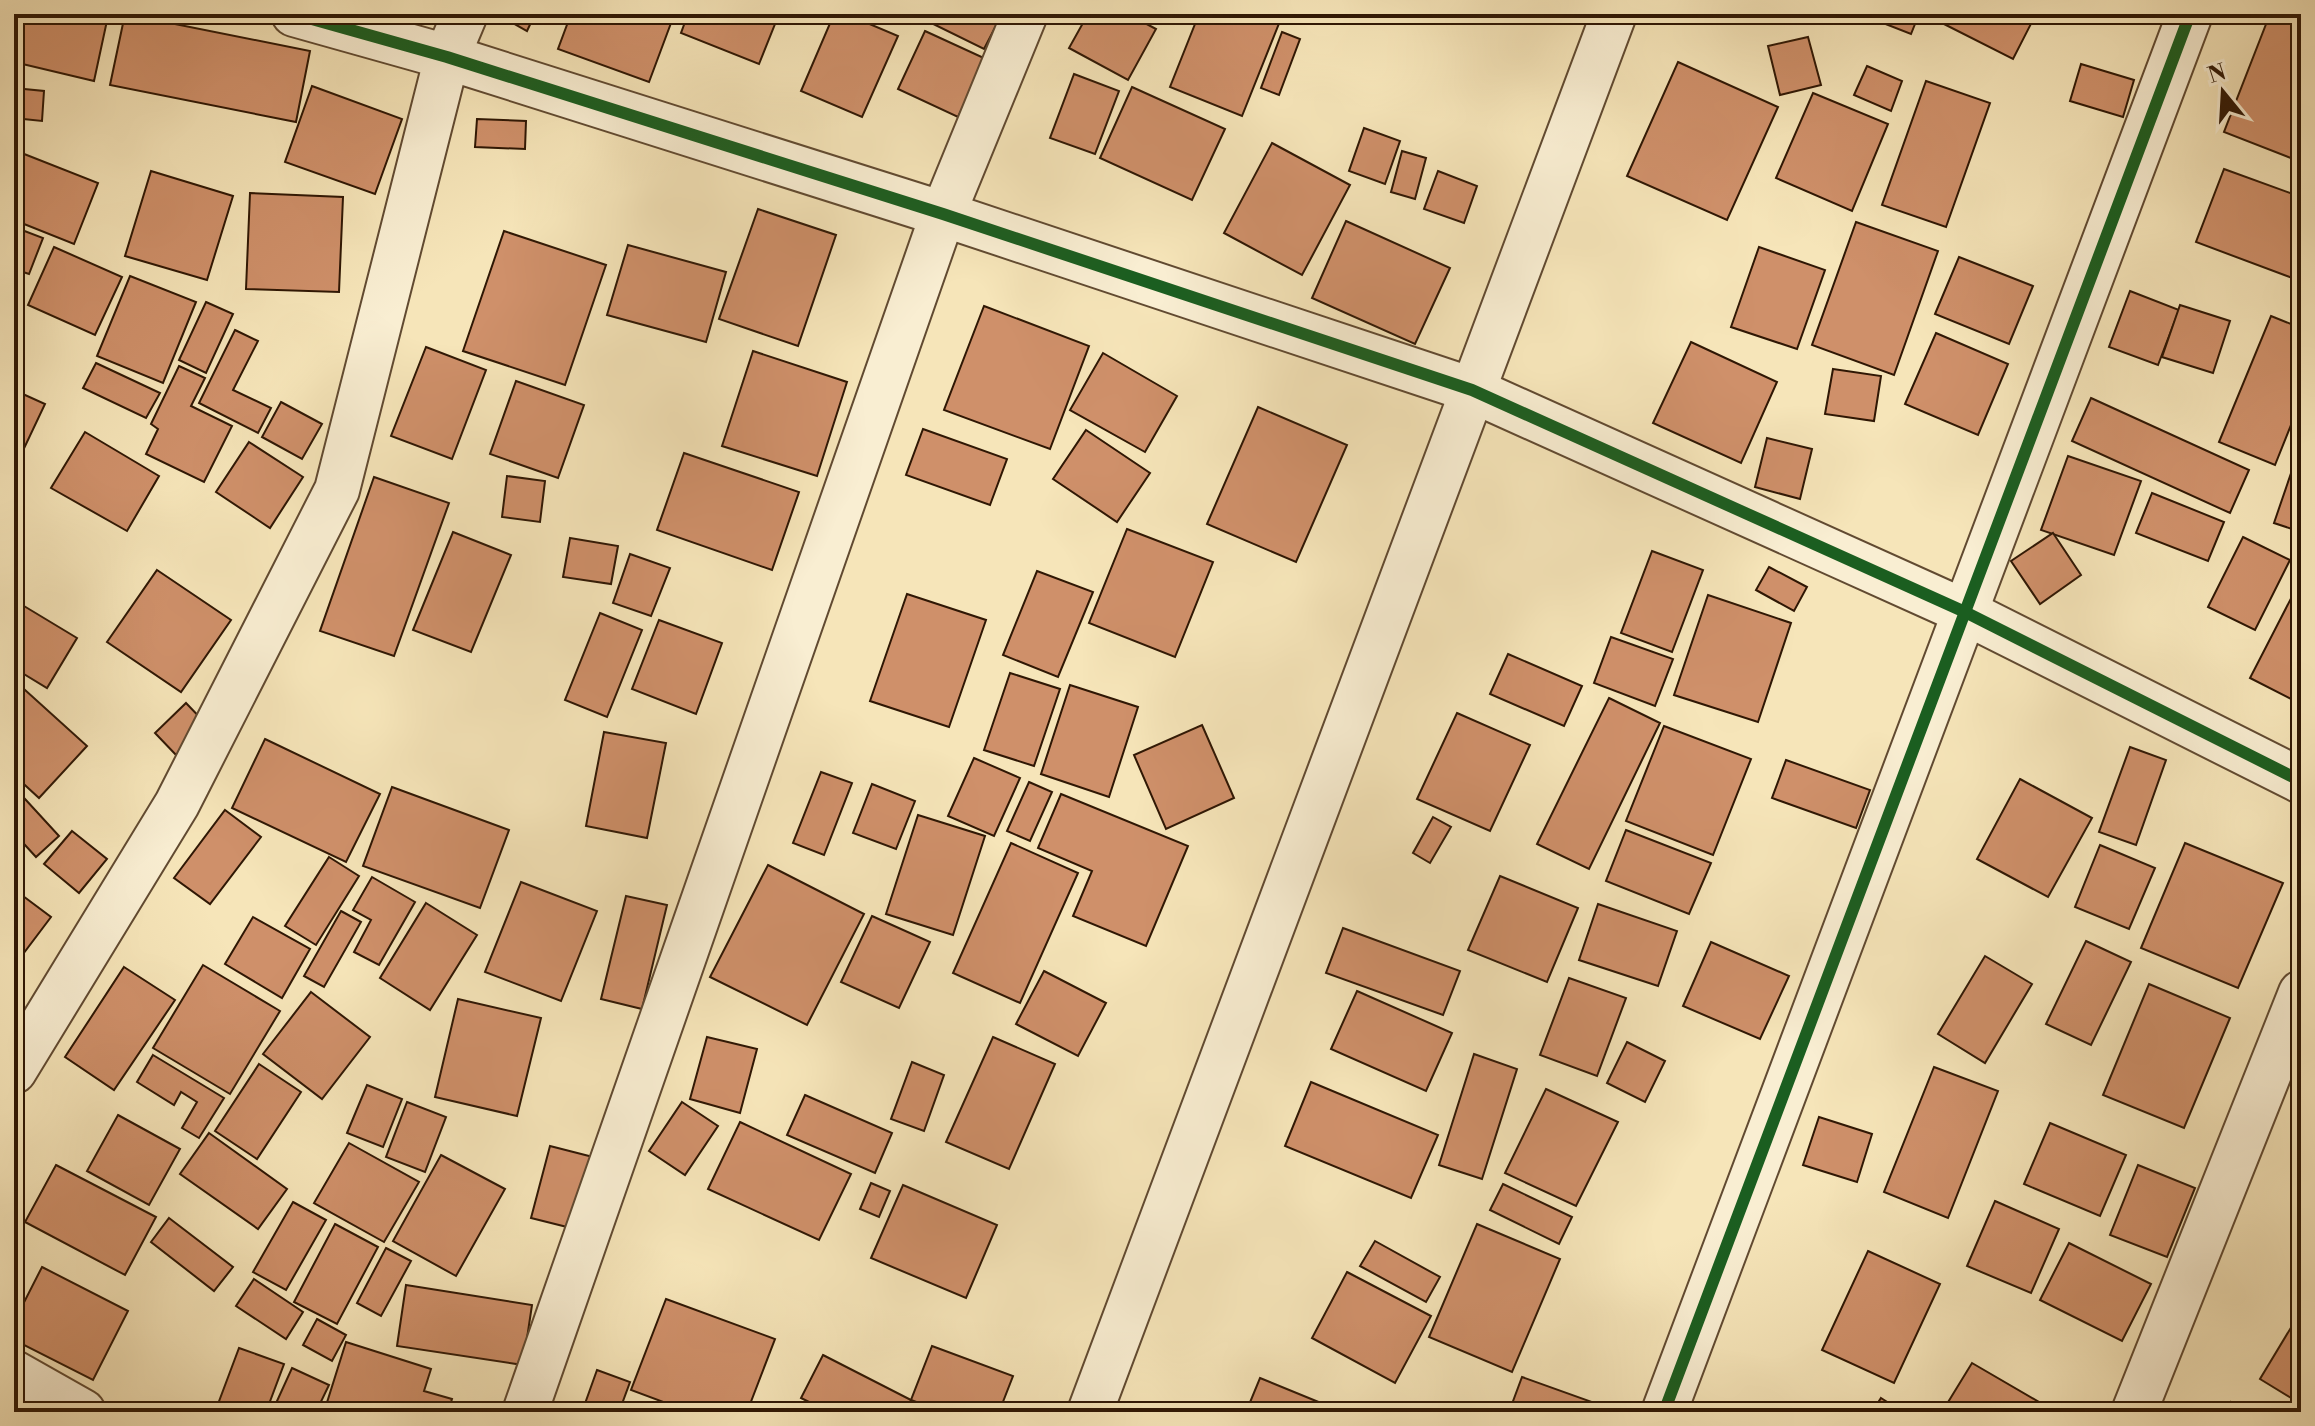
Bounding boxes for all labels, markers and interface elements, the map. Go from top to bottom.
north arrow [2183,52,2263,132]
text: N [2205,59,2230,90]

